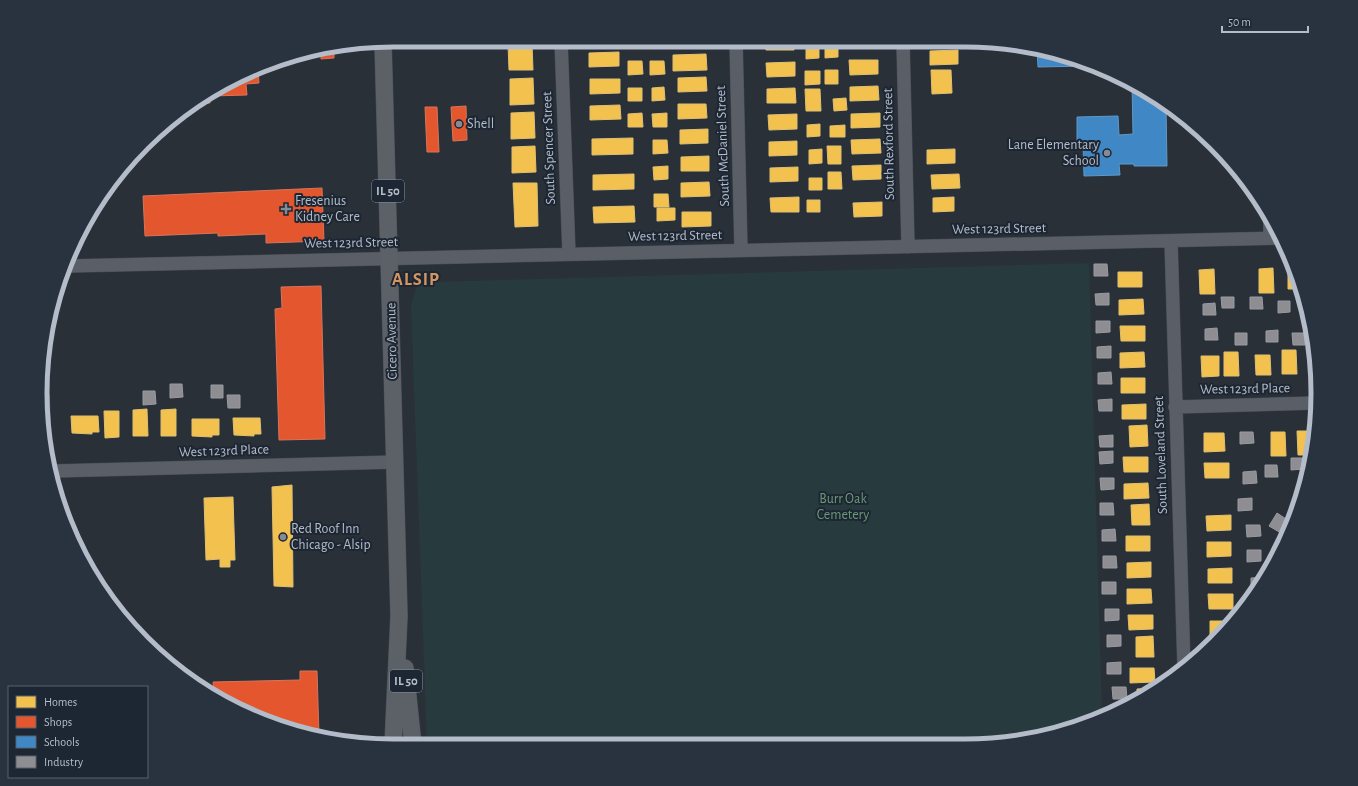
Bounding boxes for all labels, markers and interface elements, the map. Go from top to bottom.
scale bar [1222,8,1308,34]
text: 50 m [1228,16,1251,28]
street label: South McDaniel Street [714,85,732,207]
street label: South Rexford Street [881,87,897,200]
street label: South Spencer Street [540,91,558,205]
place label: Shell [467,117,494,131]
marker: Shell [454,119,464,129]
place label: Lane Elementary School [1008,138,1099,168]
marker: Lane Elementary School [1102,148,1112,158]
road number: IL 50 [372,180,404,202]
place label: Fresenius Kidney Care [295,194,360,224]
marker: Fresenius Kidney Care [280,203,292,215]
street label: West 123rd Street [952,221,1047,237]
street label: West 123rd Street [628,228,723,244]
street label: West 123rd Street [304,235,399,251]
district label: ALSIP [392,271,440,289]
street label: Cicero Avenue [384,302,400,380]
street label: West 123rd Place [1200,381,1290,397]
street label: South Loveland Street [1152,395,1170,514]
street label: West 123rd Place [179,442,269,460]
park label: Burr Oak Cemetery [817,492,869,522]
place label: Red Roof Inn Chicago - Alsip [291,522,371,552]
marker: Red Roof Inn Chicago - Alsip [278,532,288,542]
road number: IL 50 [390,670,422,692]
legend [8,686,148,778]
text: Homes [44,696,77,708]
text: Shops [44,716,72,728]
text: Schools [44,736,79,748]
text: Industry [44,756,83,769]

